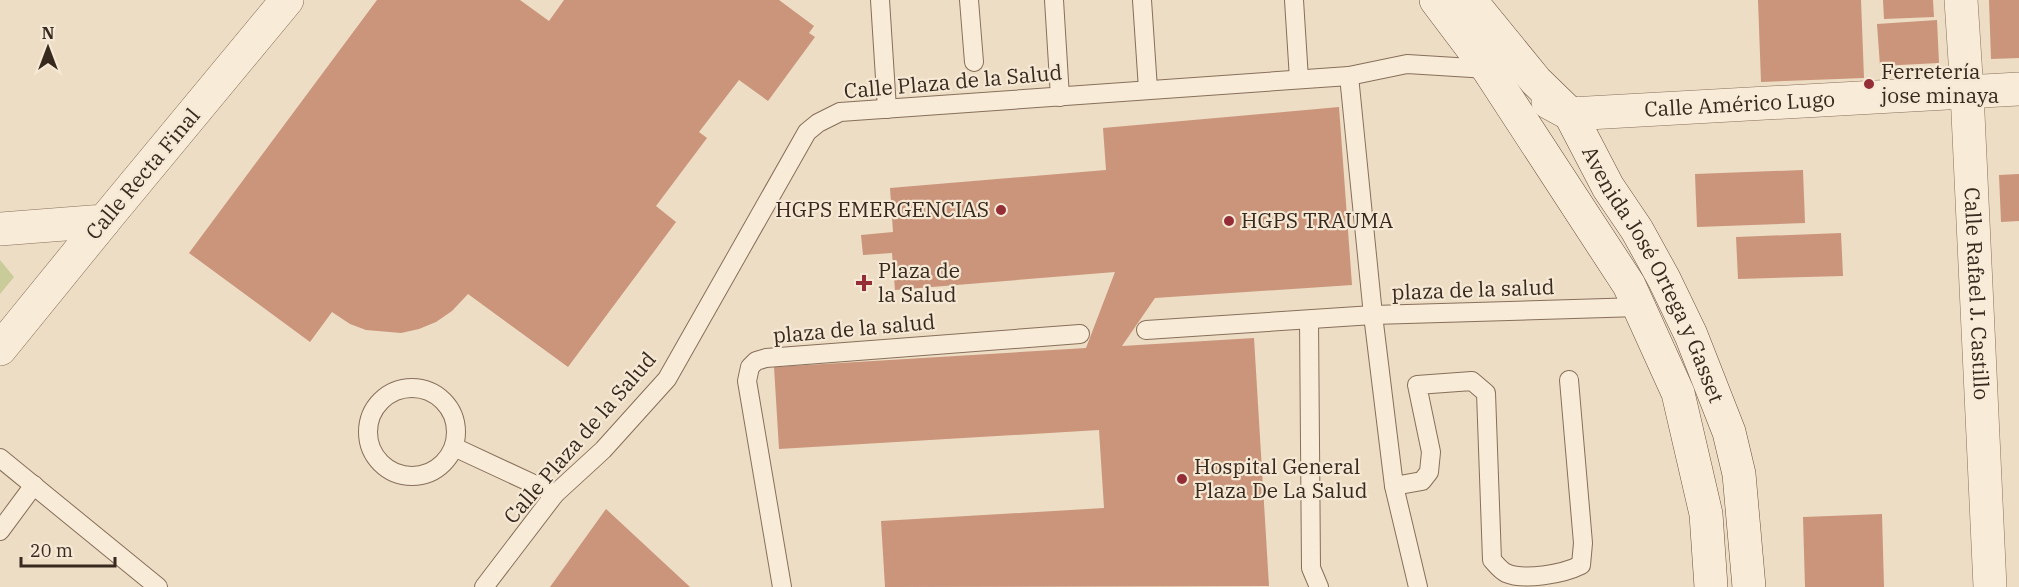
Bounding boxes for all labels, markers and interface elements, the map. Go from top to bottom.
north arrow [18,18,78,78]
text: N [42,23,54,43]
street label: Calle Plaza de la Salud [843,57,1063,104]
place label: Ferretería jose minaya [1880,57,1999,109]
marker: Ferretería jose minaya [1862,77,1876,91]
street label: Calle Américo Lugo [1643,84,1836,123]
street label: Calle Recta Final [79,102,206,245]
street label: Avenida José Ortega y Gasset [1576,141,1731,407]
street label: Calle Rafael J. Castillo [1958,187,1996,401]
place label: HGPS EMERGENCIAS [775,195,989,223]
marker: HGPS EMERGENCIAS [994,203,1008,217]
place label: HGPS TRAUMA [1241,206,1394,234]
marker: HGPS TRAUMA [1222,214,1236,228]
place label: Plaza de la Salud [878,256,960,308]
street label: plaza de la salud [1391,272,1555,306]
marker: Plaza de la Salud [855,274,873,292]
street label: plaza de la salud [772,307,937,349]
street label: Calle Plaza de la Salud [497,345,662,529]
place label: Hospital General Plaza De La Salud [1194,452,1368,504]
marker: Hospital General Plaza De La Salud [1175,472,1189,486]
scale bar [21,530,116,568]
text: 20 m [30,539,73,562]

